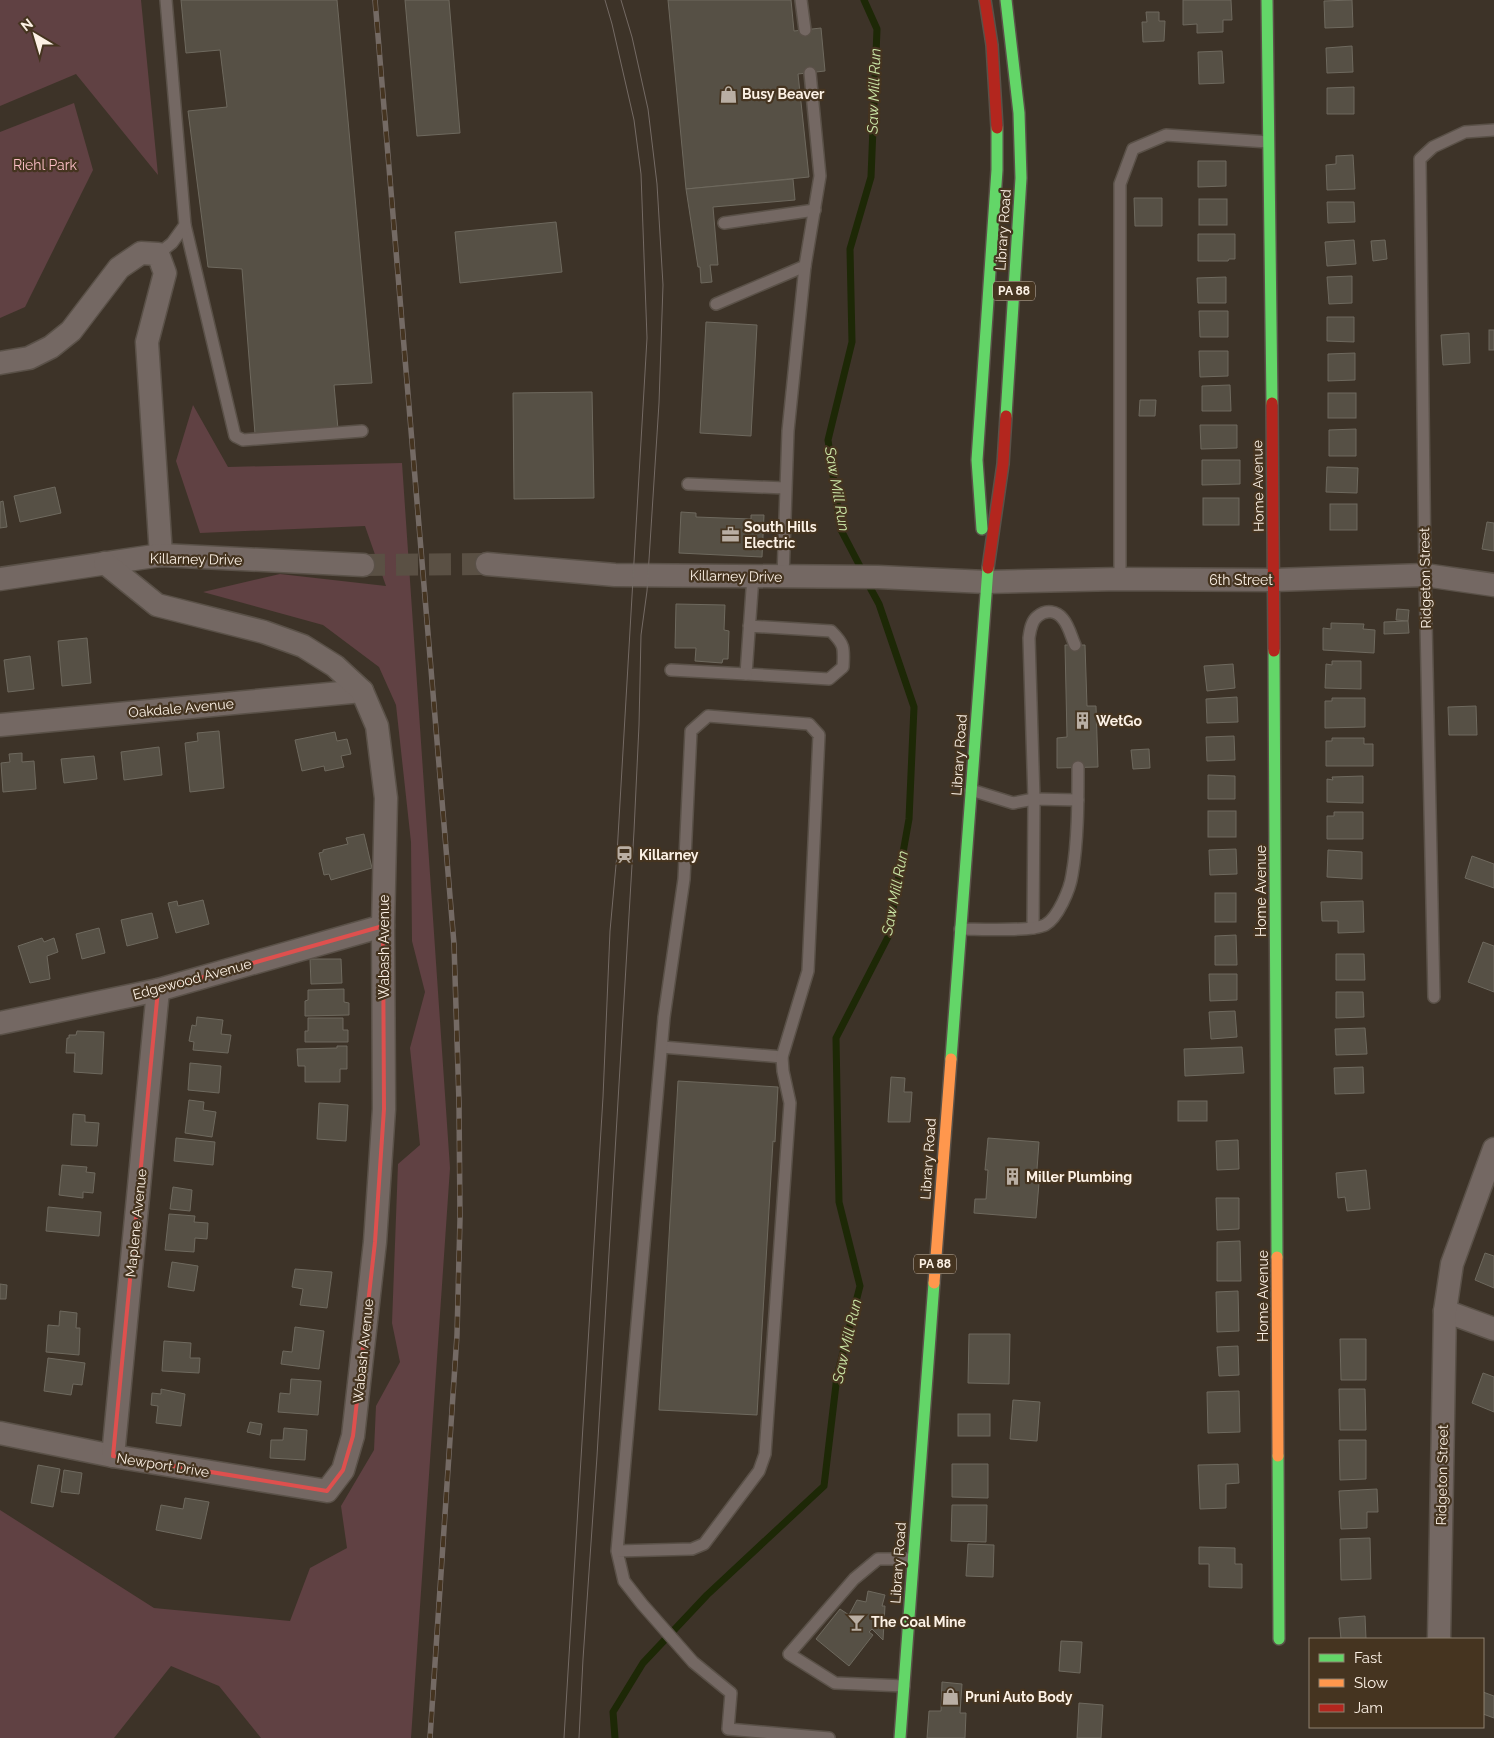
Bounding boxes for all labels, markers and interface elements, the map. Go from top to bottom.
north arrow [10,10,60,60]
text: N [18,15,36,34]
water label: Saw Mill Run [863,48,884,135]
shop icon: Busy Beaver [718,84,738,104]
place label: Busy Beaver [742,86,825,102]
park label: Riehl Park [13,157,78,173]
street label: Library Road [992,189,1014,271]
road number: PA 88 [993,282,1035,300]
street label: Home Avenue [1249,440,1267,532]
water label: Saw Mill Run [821,444,853,533]
place label: South Hills Electric [744,519,817,551]
office icon: South Hills Electric [720,525,740,545]
street label: Ridgeton Street [1416,527,1434,629]
street label: Killarney Drive [150,550,242,568]
street label: Killarney Drive [690,567,782,585]
street label: 6th Street [1209,572,1273,588]
street label: Oakdale Avenue [128,695,234,721]
building icon: WetGo [1072,711,1092,731]
place label: WetGo [1096,713,1143,729]
street label: Library Road [948,714,970,796]
station icon: Killarney [615,845,635,865]
street label: Home Avenue [1253,845,1269,937]
place label: Killarney [639,847,699,863]
water label: Saw Mill Run [878,849,912,938]
street label: Wabash Avenue [376,895,392,1000]
street label: Edgewood Avenue [131,955,253,1003]
street label: Library Road [917,1118,939,1200]
building icon: Miller Plumbing [1002,1167,1022,1187]
street label: Maplene Avenue [122,1168,150,1278]
place label: Miller Plumbing [1026,1169,1132,1185]
street label: Home Avenue [1255,1250,1271,1342]
road number: PA 88 [914,1254,956,1274]
water label: Saw Mill Run [828,1297,865,1386]
street label: Wabash Avenue [350,1298,376,1404]
street label: Ridgeton Street [1433,1424,1451,1526]
street label: Newport Drive [116,1450,210,1480]
street label: Library Road [887,1522,909,1604]
bar icon: The Coal Mine [847,1612,867,1632]
place label: The Coal Mine [871,1614,967,1630]
legend [1309,1638,1484,1728]
text: Fast [1354,1649,1382,1667]
text: Slow [1354,1674,1388,1692]
shop icon: Pruni Auto Body [941,1687,961,1707]
place label: Pruni Auto Body [965,1689,1073,1705]
text: Jam [1354,1699,1383,1717]

